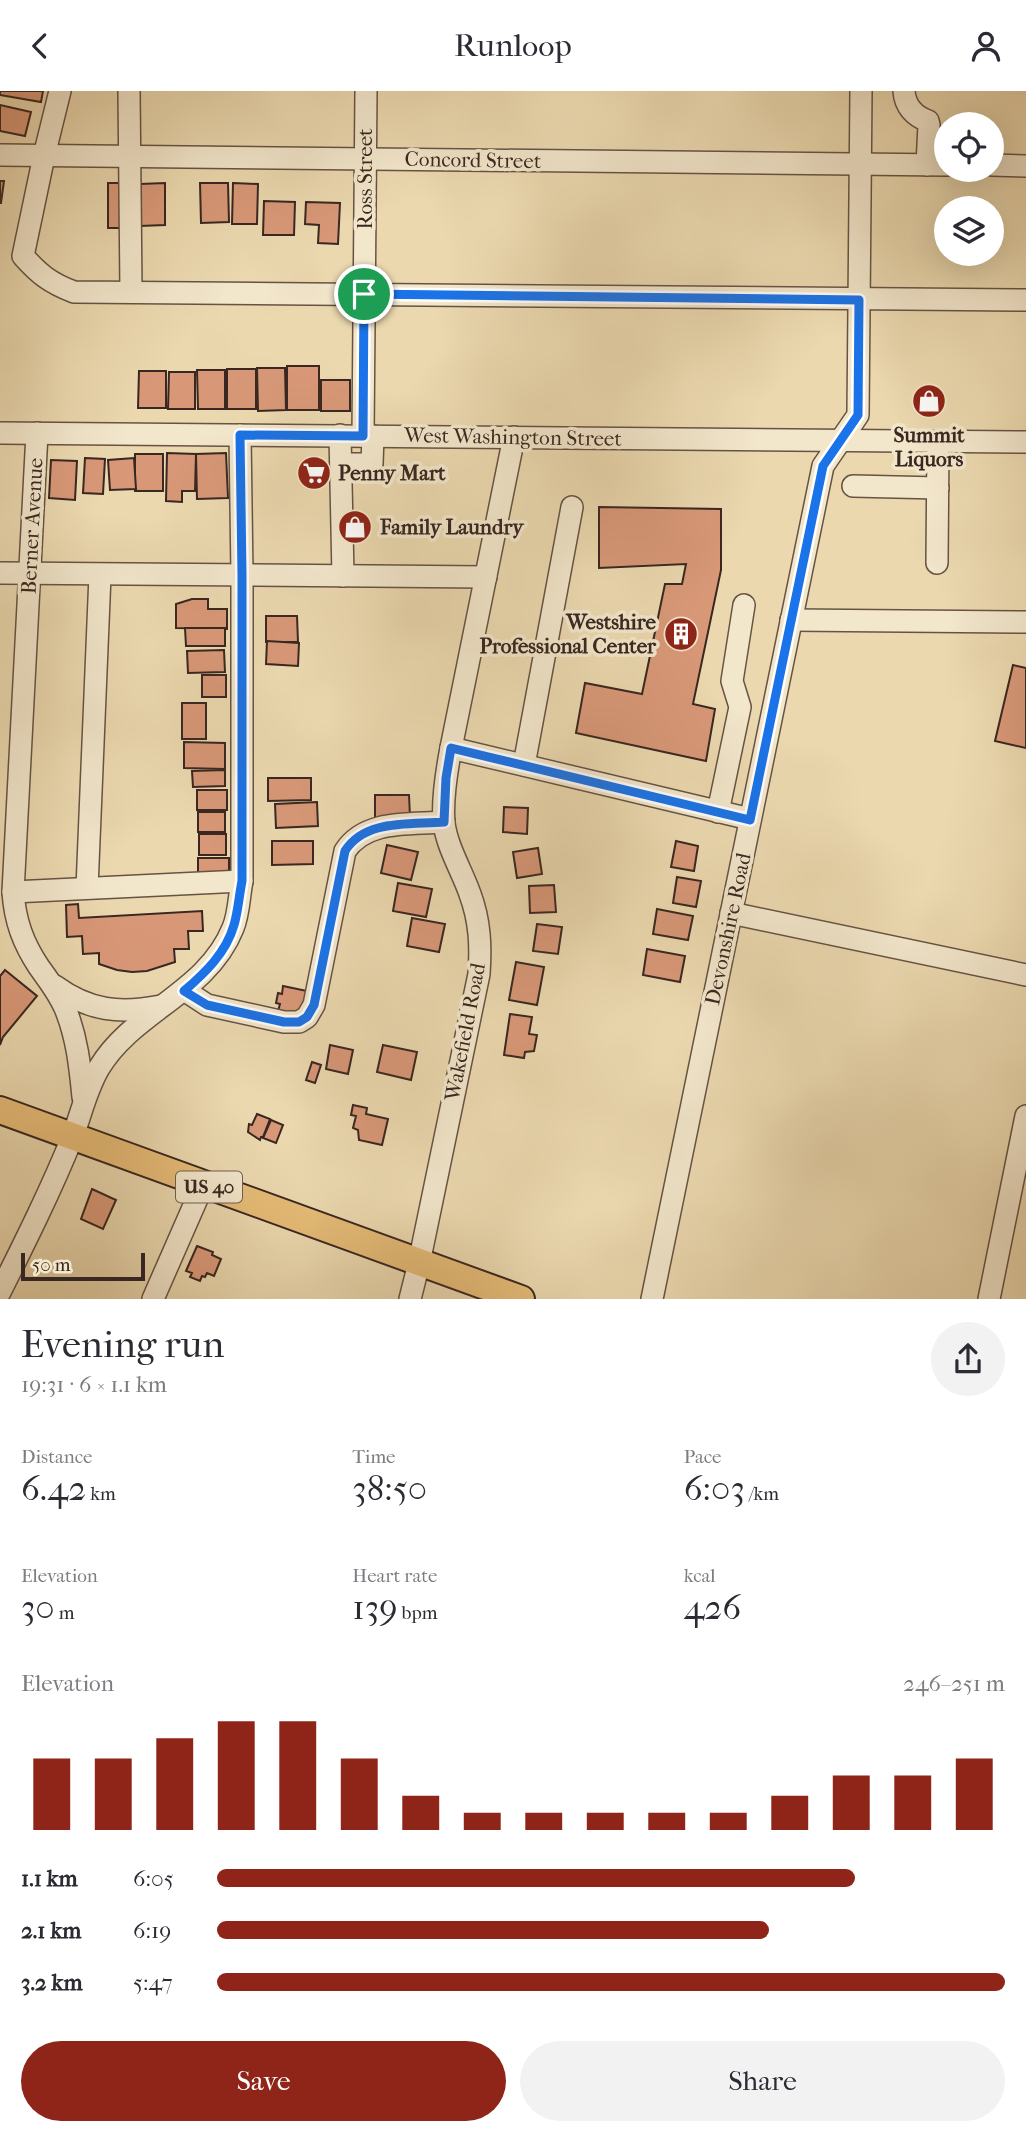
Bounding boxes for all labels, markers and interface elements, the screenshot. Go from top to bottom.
icon: back [21,27,59,65]
text: Runloop [454,27,572,64]
icon: person [967,27,1005,65]
map controls [934,112,1004,266]
button: locate [934,112,1004,182]
street label: Ross Street [353,128,377,230]
street label: Concord Street [405,147,542,173]
button: layers [934,196,1004,266]
pin [334,264,394,324]
icon: arrive [345,275,383,313]
shop icon: Summit Liquors [910,382,948,420]
street label: West Washington Street [403,423,623,451]
place label: Summit Liquors [893,423,965,471]
supermarket icon: Penny Mart [295,454,333,492]
street label: Berner Avenue [16,457,48,595]
place label: Penny Mart [338,461,446,485]
shop icon: Family Laundry [336,508,374,546]
place label: Family Laundry [379,515,525,539]
place label: Westshire Professional Center [479,610,657,658]
building icon: Westshire Professional Center [662,615,700,653]
street label: Devonshire Road [700,850,756,1007]
street label: Wakefield Road [440,960,490,1104]
road number: US 40 [176,1171,242,1203]
scale bar [21,1249,145,1281]
text: 50 m [32,1254,71,1276]
text: Evening run [21,1322,224,1367]
button: share [931,1322,1005,1396]
text: 19:31 · 6 × 1.1 km [21,1371,167,1398]
text: Distance [21,1446,92,1468]
text: Time [352,1446,396,1468]
text: Pace [684,1446,722,1468]
text: 6.42 [21,1468,86,1509]
text: 38:50 [352,1468,427,1509]
text: 6:03 [684,1468,745,1509]
text: km [86,1483,116,1505]
text: /km [745,1483,779,1505]
text: Elevation [21,1565,98,1587]
text: Heart rate [352,1565,437,1587]
text: kcal [684,1565,716,1587]
text: 30 [21,1587,55,1628]
text: 139 [352,1587,398,1628]
text: 426 [684,1587,741,1628]
text: m [55,1602,75,1624]
text: bpm [398,1602,438,1624]
text: Elevation [21,1670,114,1697]
text: 246–251 m [903,1670,1005,1697]
text: 1.1 km [21,1865,78,1892]
text: 6:05 [133,1865,174,1892]
text: 2.1 km [21,1917,81,1944]
text: 6:19 [133,1917,171,1944]
text: 3.2 km [21,1969,83,1996]
text: 5:47 [133,1969,173,1996]
button: Save [21,2041,506,2121]
button: Share [520,2041,1005,2121]

